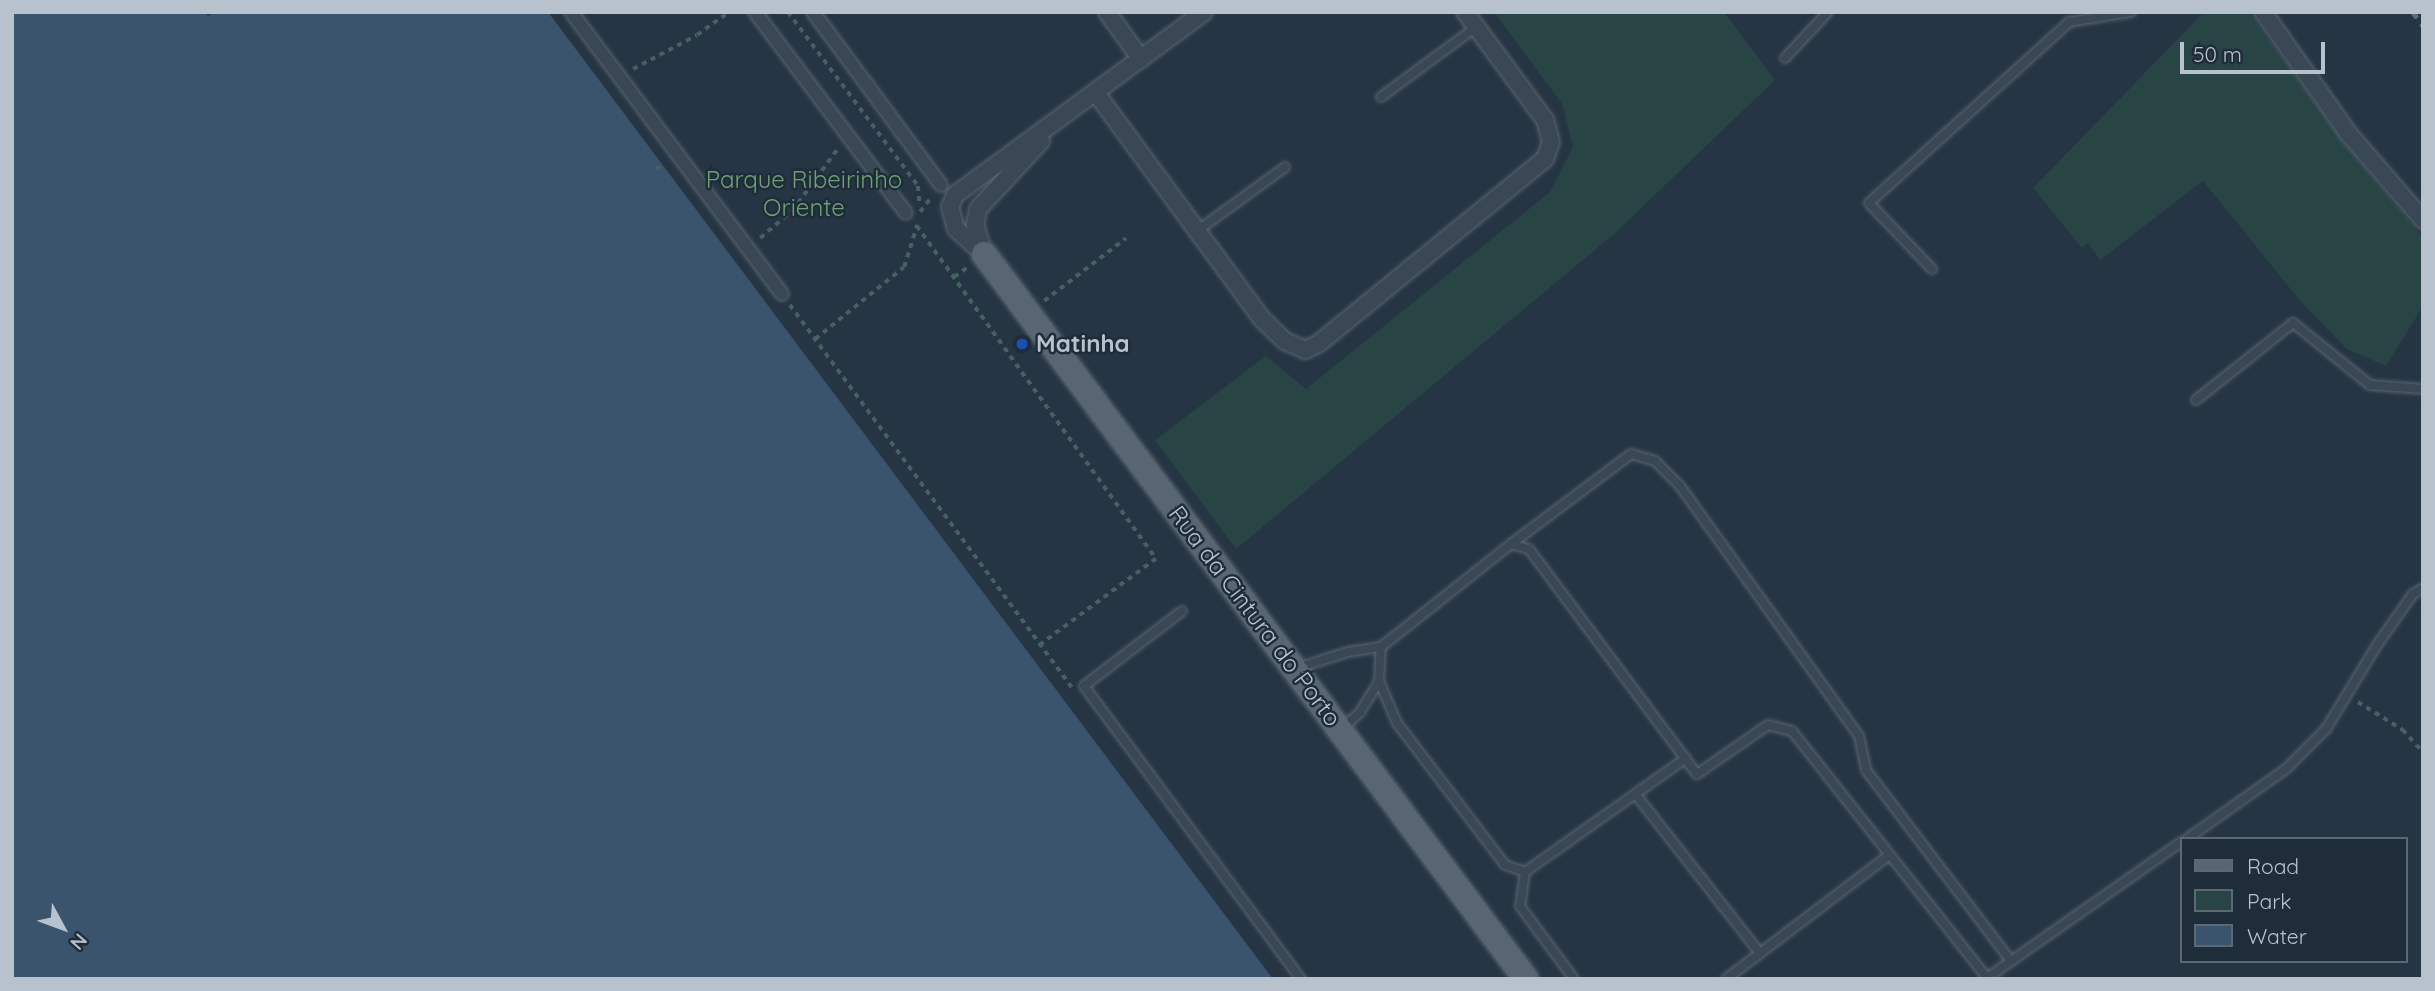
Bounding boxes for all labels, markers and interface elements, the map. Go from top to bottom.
scale bar [2183,28,2328,72]
text: 50 m [2193,41,2242,67]
park label: Parque Ribeirinho Oriente [706,166,902,222]
place label: Matinha [1036,330,1130,358]
marker: Matinha [1014,336,1030,352]
street label: Rua da Cintura do Porto [1163,500,1347,732]
legend [2180,837,2407,963]
text: Road [2247,853,2299,879]
text: Park [2247,888,2291,914]
north arrow [28,893,98,963]
text: Water [2247,923,2307,949]
text: N [65,929,92,955]

